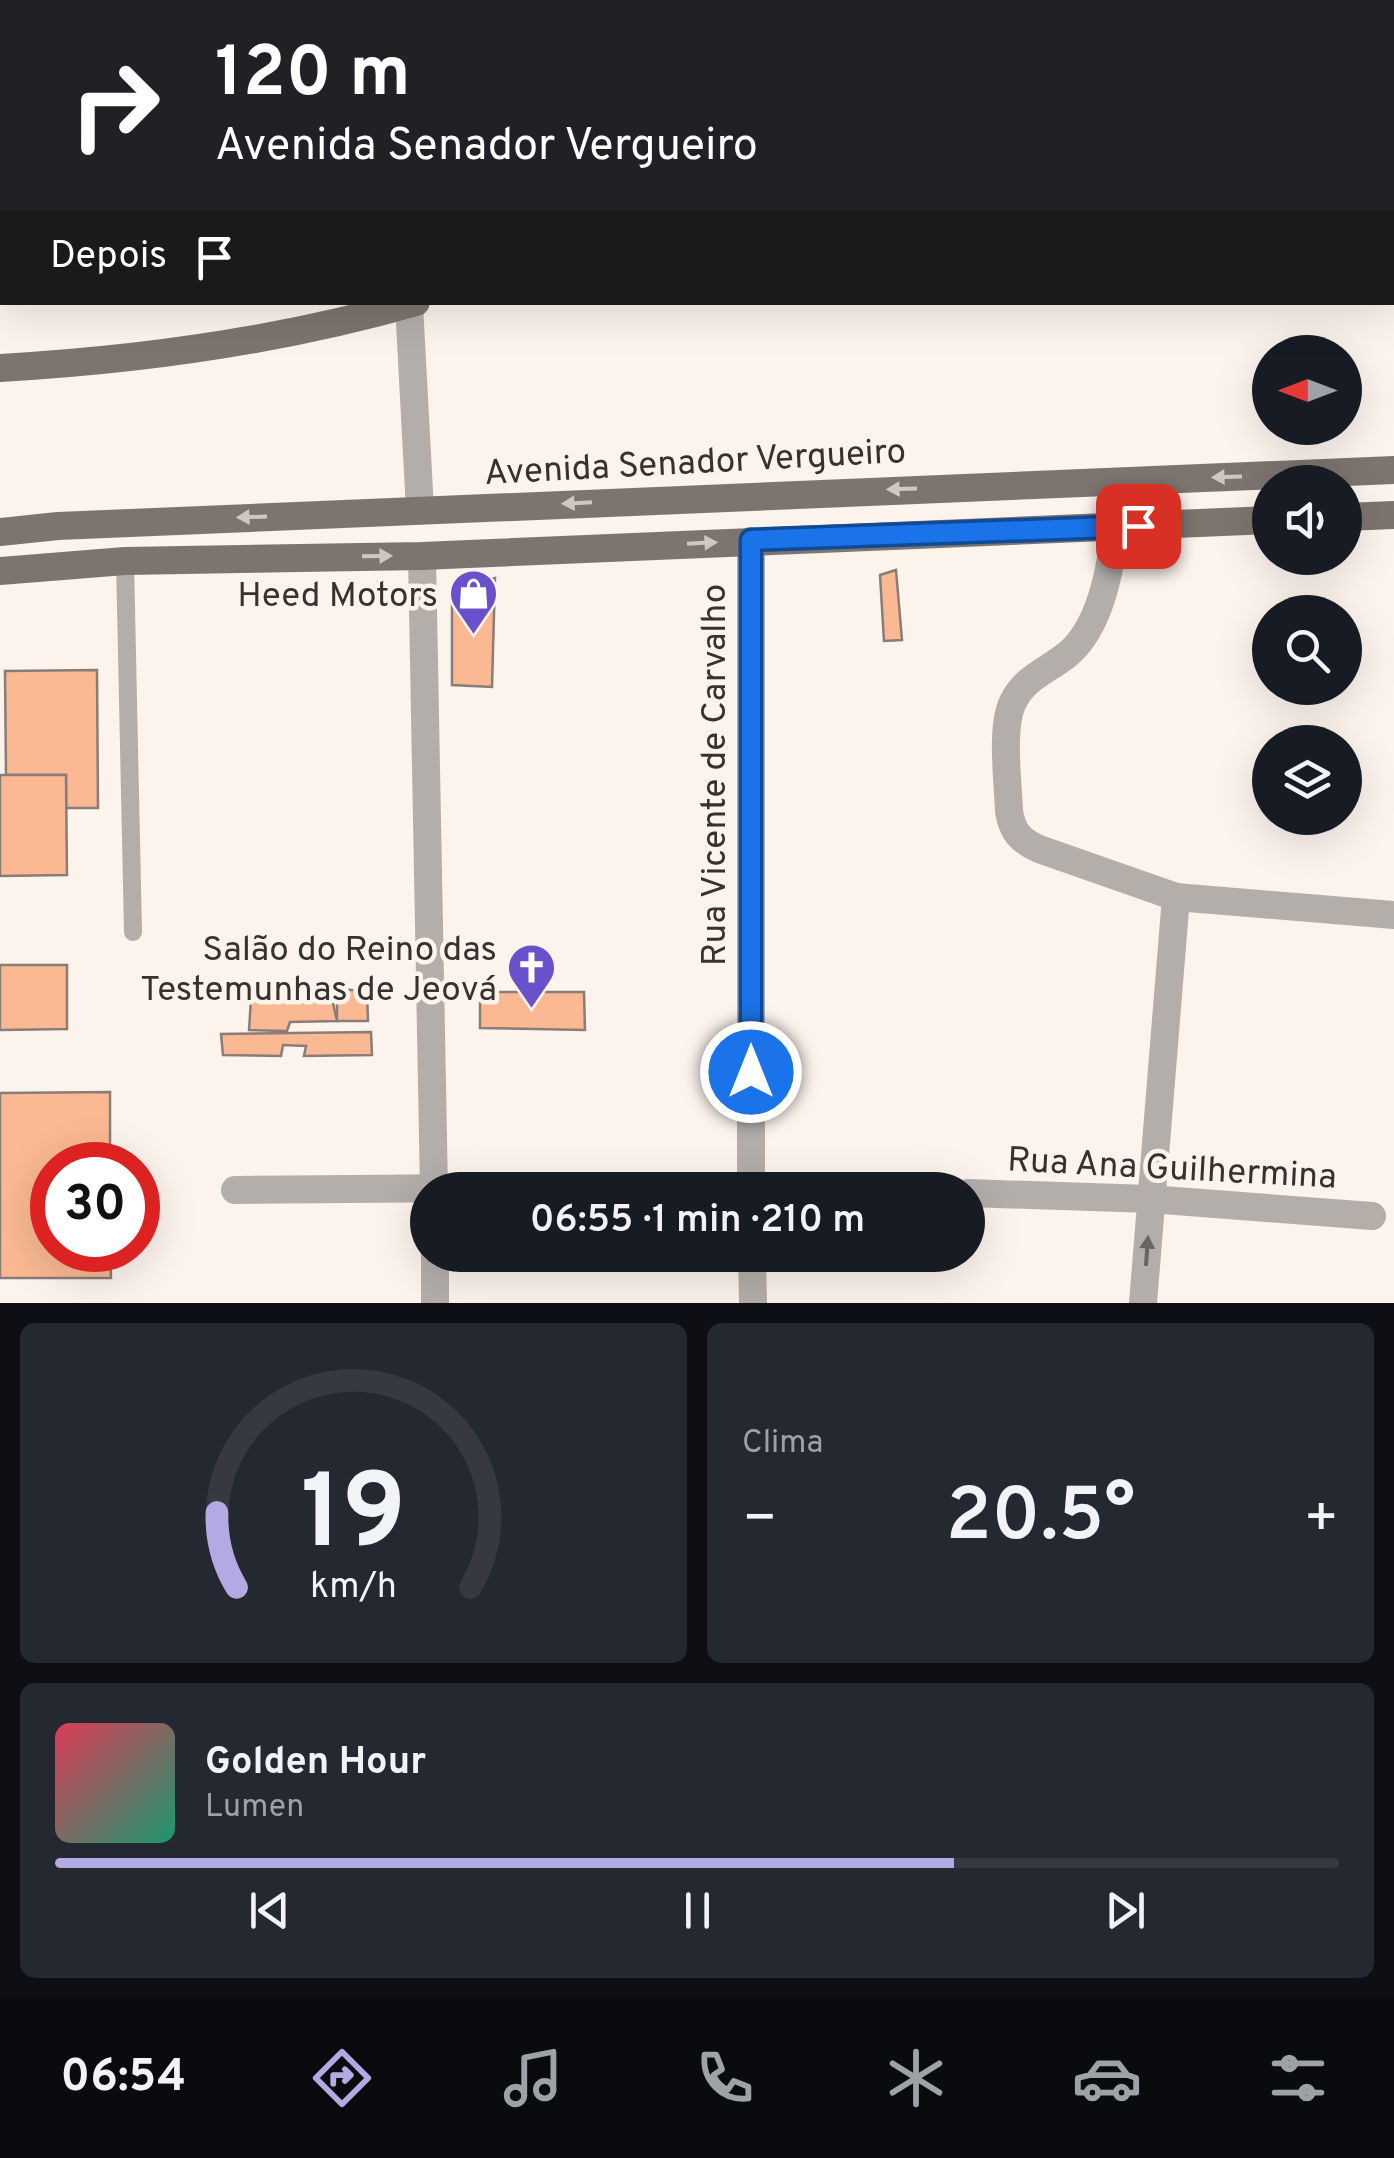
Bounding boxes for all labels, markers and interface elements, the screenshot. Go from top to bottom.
text: 120 m [215,32,411,121]
icon: right [50,40,180,170]
text: Avenida Senador Vergueiro [215,119,758,176]
icon: arrive [187,230,242,285]
text: Depois [50,233,167,282]
north arrow [1252,335,1362,445]
map controls [1252,335,1362,835]
street label: Avenida Senador Vergueiro [483,431,907,497]
button: sound [1252,465,1362,575]
one-way arrow [1210,469,1242,485]
one-way arrow [885,481,917,497]
pin [1096,484,1181,569]
one-way arrow [561,495,593,511]
icon: arrive [1111,499,1166,554]
one-way arrow [236,510,268,526]
one-way arrow [686,535,718,551]
one-way arrow [361,548,393,564]
shop icon: Heed Motors [447,568,499,636]
place label: Heed Motors [237,575,438,619]
street label: Rua Vicente de Carvalho [694,584,738,966]
button: search [1252,595,1362,705]
button: layers [1252,725,1362,835]
place label: Salão do Reino das Testemunhas de Jeová [140,929,497,1013]
church icon: Salão do Reino das Testemunhas de Jeová [506,942,558,1010]
position arrow [699,1020,803,1124]
street label: Rua Ana Guilhermina [1006,1139,1338,1201]
speed limit sign: 30 [30,1142,160,1272]
text: 06:55 · 1 min · 210 m [530,1197,865,1246]
one-way arrow [1139,1234,1155,1266]
text: Clima [742,1424,823,1464]
text: 19 [301,1453,406,1585]
text: 20.5° [946,1472,1135,1567]
text: − [742,1486,777,1556]
text: + [1304,1486,1339,1556]
text: km/h [310,1565,397,1611]
text: Golden Hour [205,1739,426,1788]
text: Lumen [205,1788,304,1828]
icon: previous [242,1883,297,1938]
icon: pause [670,1883,725,1938]
icon: next [1098,1883,1153,1938]
icon: directions [307,2043,377,2113]
icon: music [498,2043,568,2113]
icon: phone [690,2043,760,2113]
icon: climate [881,2043,951,2113]
icon: car [1072,2043,1142,2113]
icon: filters [1263,2043,1333,2113]
text: 06:54 [61,2050,186,2107]

